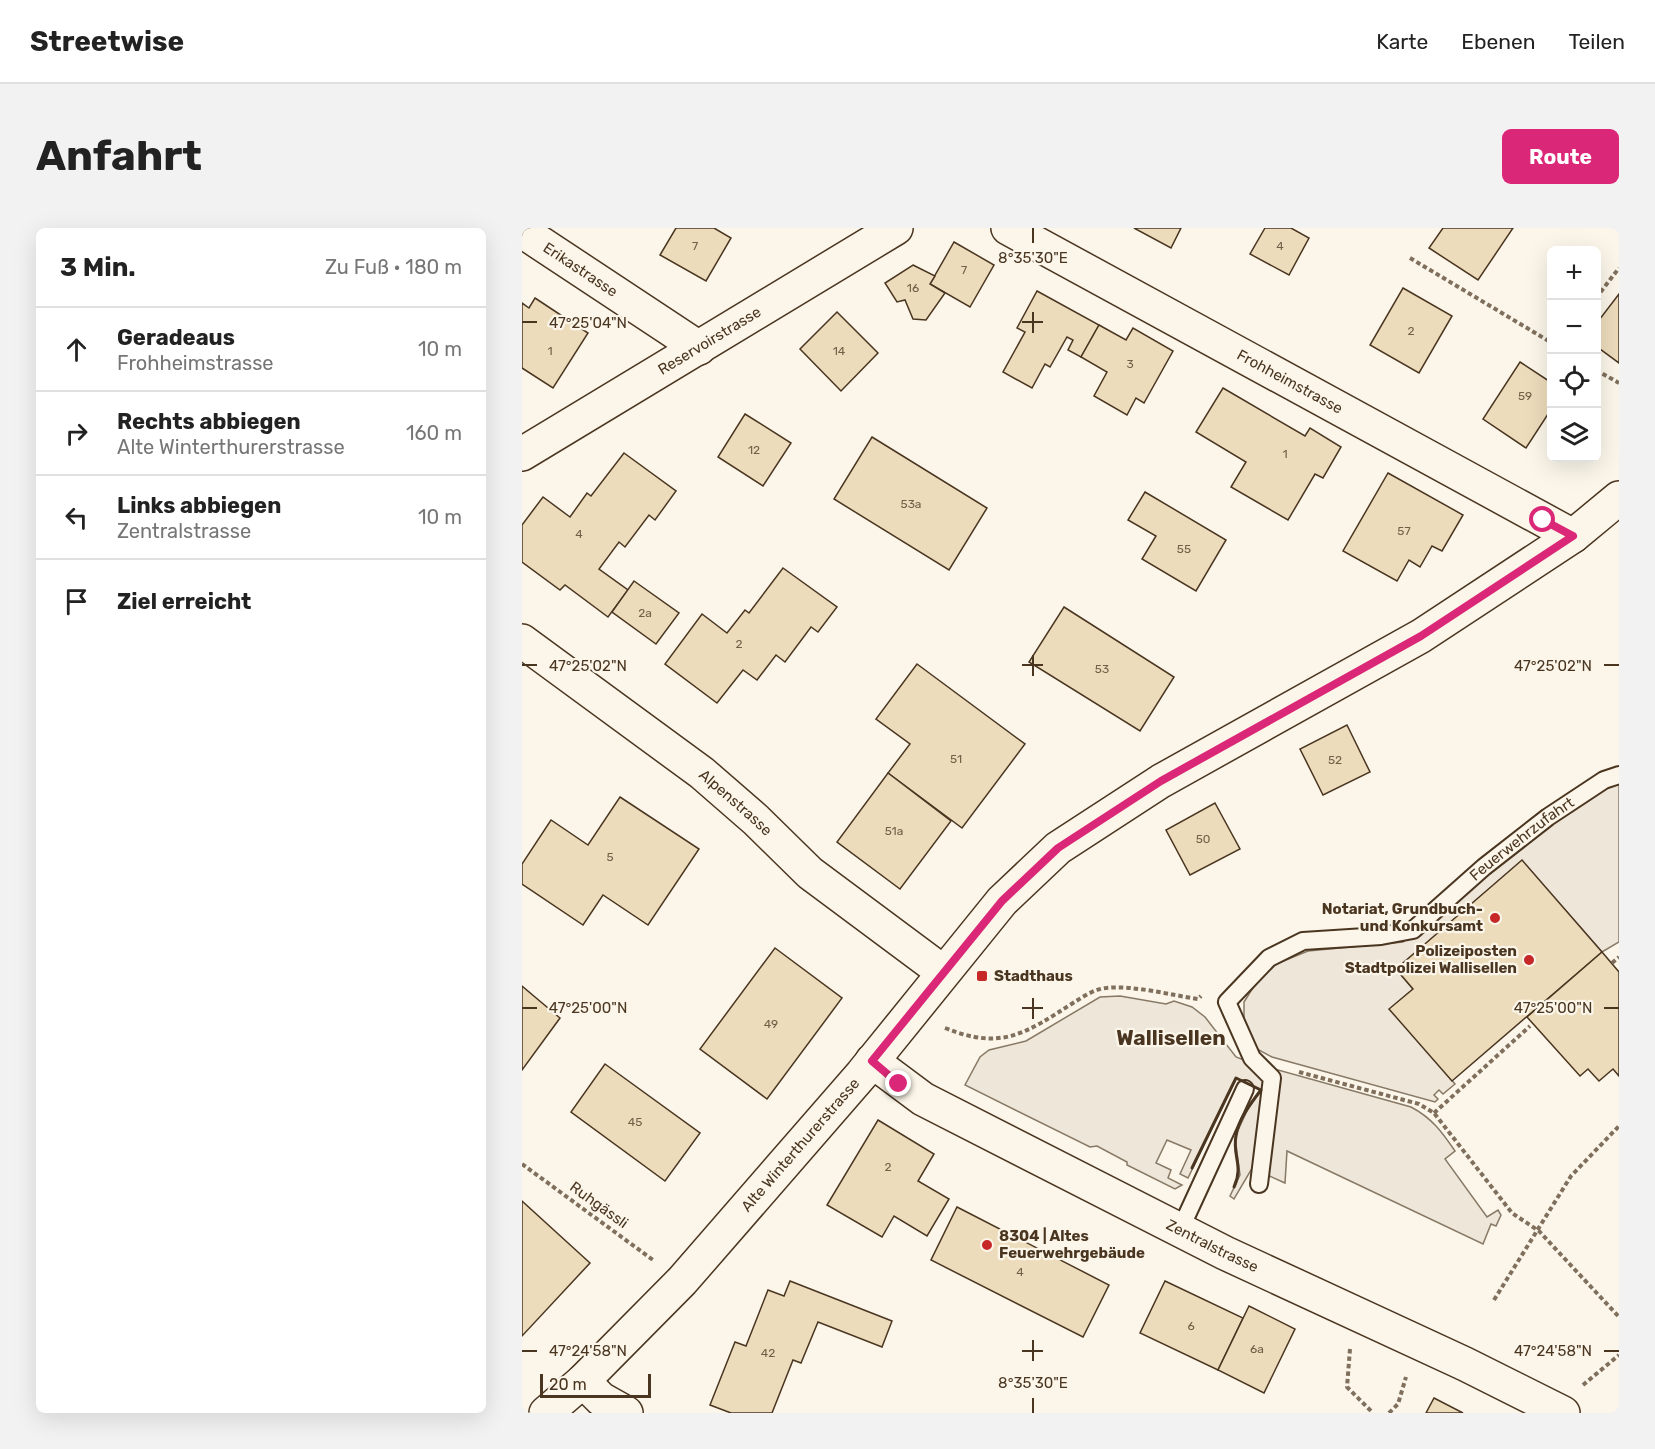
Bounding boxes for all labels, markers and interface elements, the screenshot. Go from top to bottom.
text: Streetwise [30,25,184,58]
text: Karte [1376,29,1428,54]
text: Ebenen [1461,29,1535,54]
text: Teilen [1568,29,1625,54]
button: Route [1502,129,1619,184]
text: Anfahrt [36,131,202,181]
street label: Erikastrasse [540,239,621,301]
house number: 7 [692,239,698,253]
house number: 4 [1276,239,1284,253]
map controls [1547,246,1601,462]
button: + [1547,246,1601,300]
text: 8°35'30"E [998,249,1068,267]
text: 3 Min. [60,252,136,283]
text: Zu Fuß · 180 m [325,255,462,279]
house number: 7 [961,263,967,277]
house number: 16 [907,281,919,295]
button: − [1547,300,1601,354]
street label: Reservoirstrasse [655,303,764,379]
text: 47°25'04"N [549,314,627,332]
text: Geradeaus [117,324,235,351]
house number: 2 [1407,324,1415,338]
icon: ahead [60,333,93,366]
text: 10 m [418,337,462,361]
house number: 1 [547,344,553,358]
house number: 14 [833,344,846,358]
street label: Frohheimstrasse [1234,346,1346,418]
text: Frohheimstrasse [117,351,274,375]
button: locate [1547,354,1601,408]
house number: 3 [1126,357,1134,371]
house number: 59 [1518,389,1532,403]
text: Rechts abbiegen [117,408,301,435]
button: layers [1547,408,1601,462]
icon: right [60,417,93,450]
text: 160 m [406,421,462,445]
text: Alte Winterthurerstrasse [117,435,345,459]
house number: 12 [748,443,760,457]
house number: 1 [1282,447,1288,461]
text: Links abbiegen [117,492,281,519]
house number: 53a [901,497,921,511]
icon: left [60,501,93,534]
text: 10 m [418,505,462,529]
route start [1529,506,1555,532]
text: Zentralstrasse [117,519,251,543]
house number: 57 [1397,524,1411,538]
house number: 4 [575,527,583,541]
house number: 55 [1177,542,1191,556]
icon: arrive [60,585,93,618]
text: Ziel erreicht [117,588,251,615]
house number: 2a [638,606,652,620]
house number: 2 [735,637,743,651]
text: 47°25'02"N [549,657,627,675]
text: 47°25'02"N [1514,657,1592,675]
house number: 53 [1095,662,1109,676]
house number: 51 [950,752,962,766]
house number: 52 [1328,753,1342,767]
street label: Alpenstrasse [695,766,776,840]
street label: Feuerwehrzufahrt [1466,793,1577,884]
house number: 51a [885,824,903,838]
house number: 50 [1196,832,1210,846]
house number: 5 [606,850,614,864]
place label: Notariat, Grundbuch- und Konkursamt [1322,900,1483,935]
marker: Notariat, Grundbuch- und Konkursamt [1488,911,1502,925]
place label: Polizeiposten Stadtpolizei Wallisellen [1345,942,1517,977]
marker: Polizeiposten Stadtpolizei Wallisellen [1522,953,1536,967]
place label: Stadthaus [994,967,1073,985]
marker: Stadthaus [975,969,989,983]
text: 47°25'00"N [549,999,627,1017]
text: 47°25'00"N [1514,999,1592,1017]
house number: 49 [764,1017,778,1031]
district label: Wallisellen [1116,1025,1226,1050]
route end [885,1070,911,1096]
street label: Alte Winterthurerstrasse [737,1075,863,1215]
house number: 45 [628,1115,642,1129]
house number: 2 [884,1160,892,1174]
street label: Ruhgässli [566,1178,632,1232]
street label: Zentralstrasse [1163,1215,1261,1276]
place label: 8304 | Altes Feuerwehrgebäude [999,1227,1145,1262]
marker: 8304 | Altes Feuerwehrgebäude [980,1238,994,1252]
house number: 4 [1016,1265,1024,1279]
house number: 6 [1187,1319,1195,1333]
text: 47°24'58"N [549,1342,627,1360]
house number: 6a [1250,1342,1264,1356]
text: 47°24'58"N [1514,1342,1592,1360]
house number: 42 [761,1346,775,1360]
scale bar [540,1371,651,1398]
text: 8°35'30"E [998,1374,1068,1392]
text: 20 m [549,1375,587,1394]

